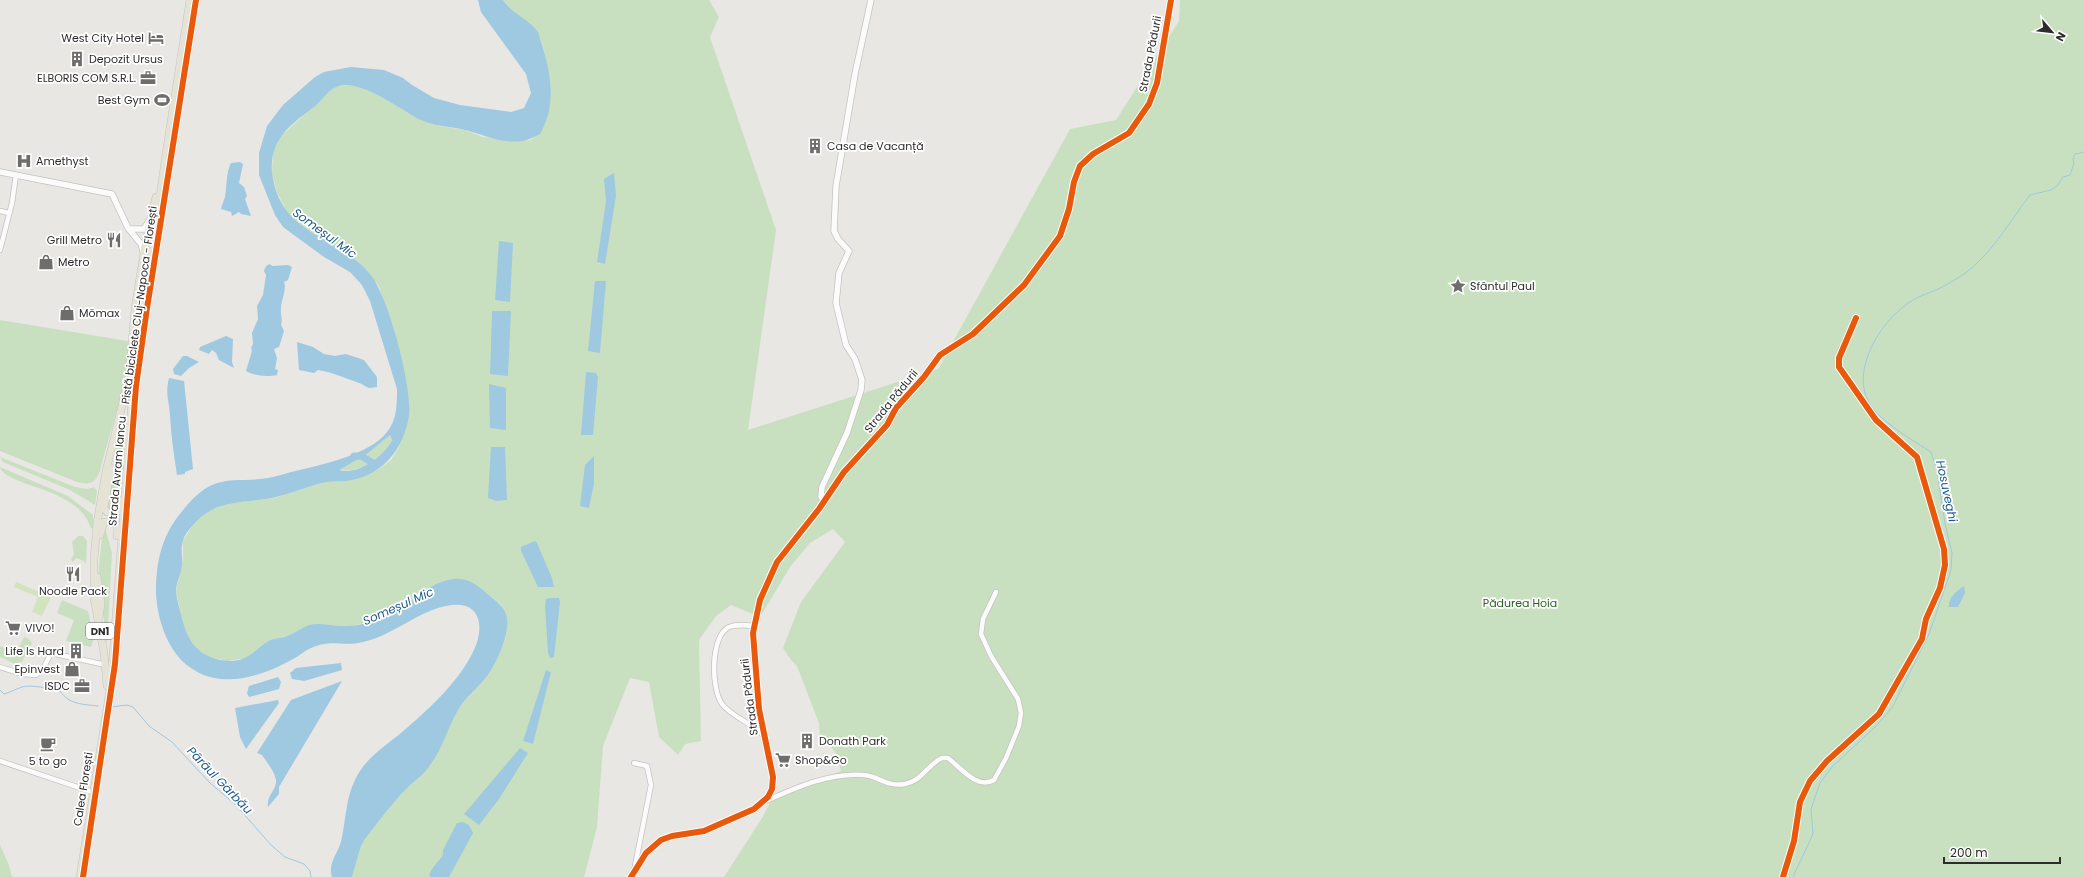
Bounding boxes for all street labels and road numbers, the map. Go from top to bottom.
street label: Strada Pădurii [1135,14,1165,94]
street label: Pistă biciclete Cluj-Napoca - Florești [117,205,161,405]
street label: Strada Pădurii [860,366,922,436]
street label: Strada Avram Iancu [104,415,130,527]
road number: DN1 [86,623,114,639]
street label: Strada Pădurii [736,657,762,736]
street label: Calea Florești [69,751,97,827]

